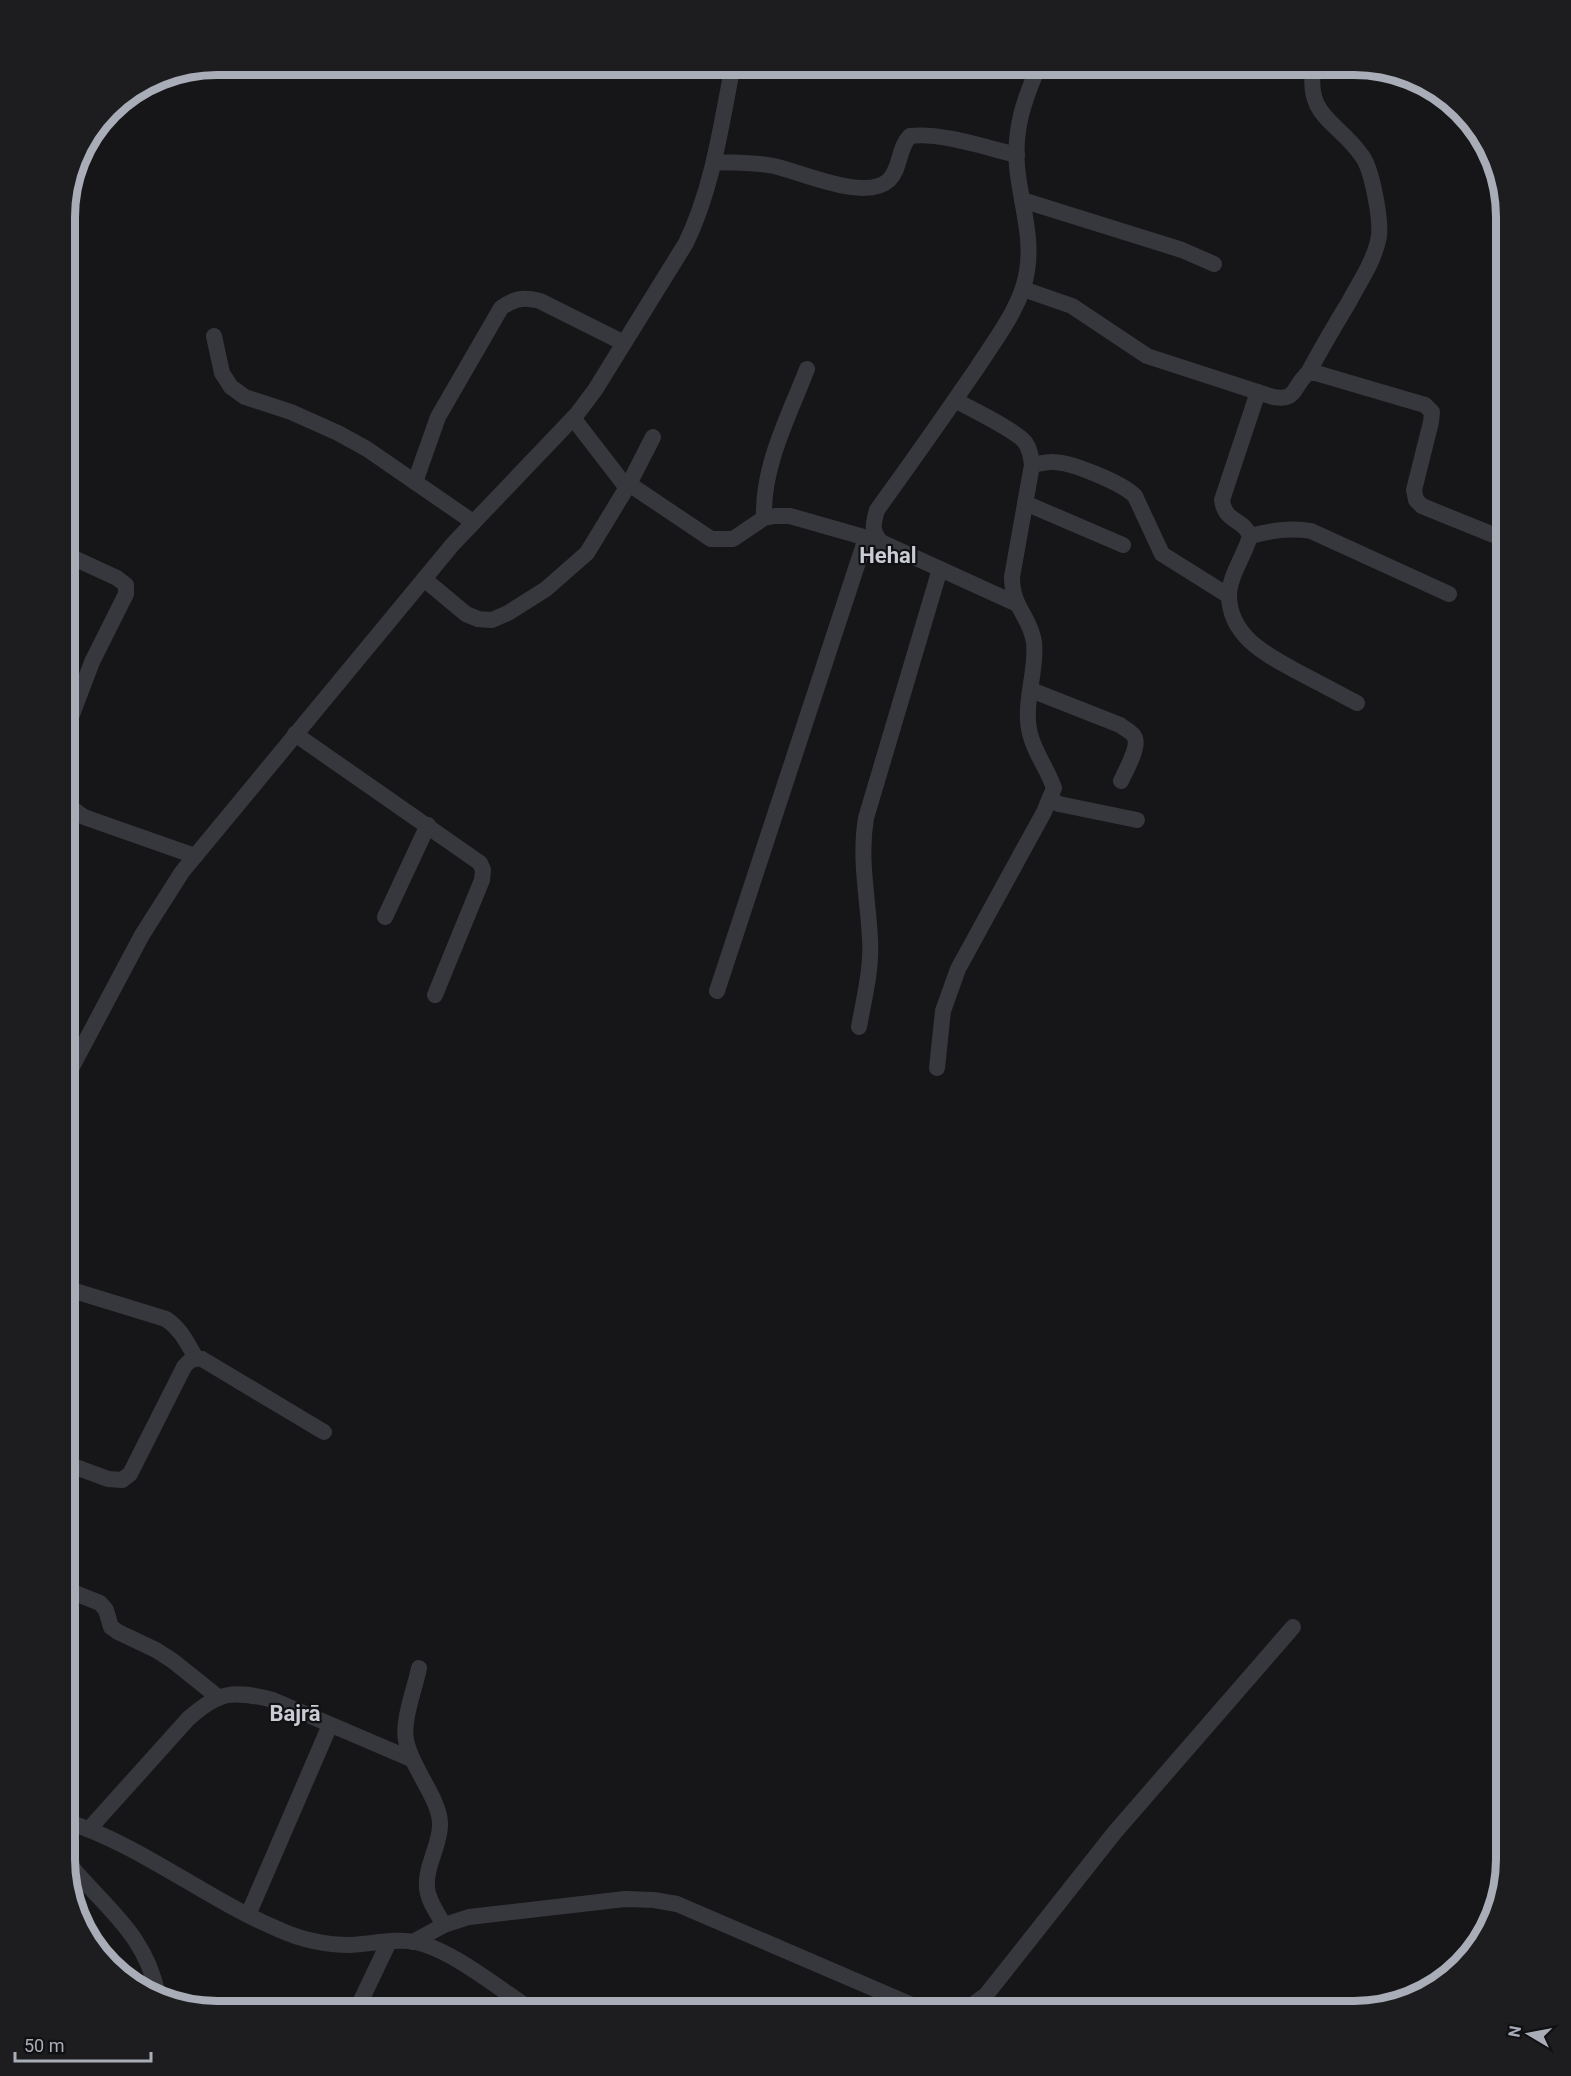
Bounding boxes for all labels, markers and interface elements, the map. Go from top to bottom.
district label: Hehal [859,543,917,568]
district label: Bajrā [269,1701,321,1726]
north arrow [1499,2004,1559,2064]
text: N [1504,2024,1525,2039]
scale bar [15,2025,152,2063]
text: 50 m [24,2035,64,2056]

